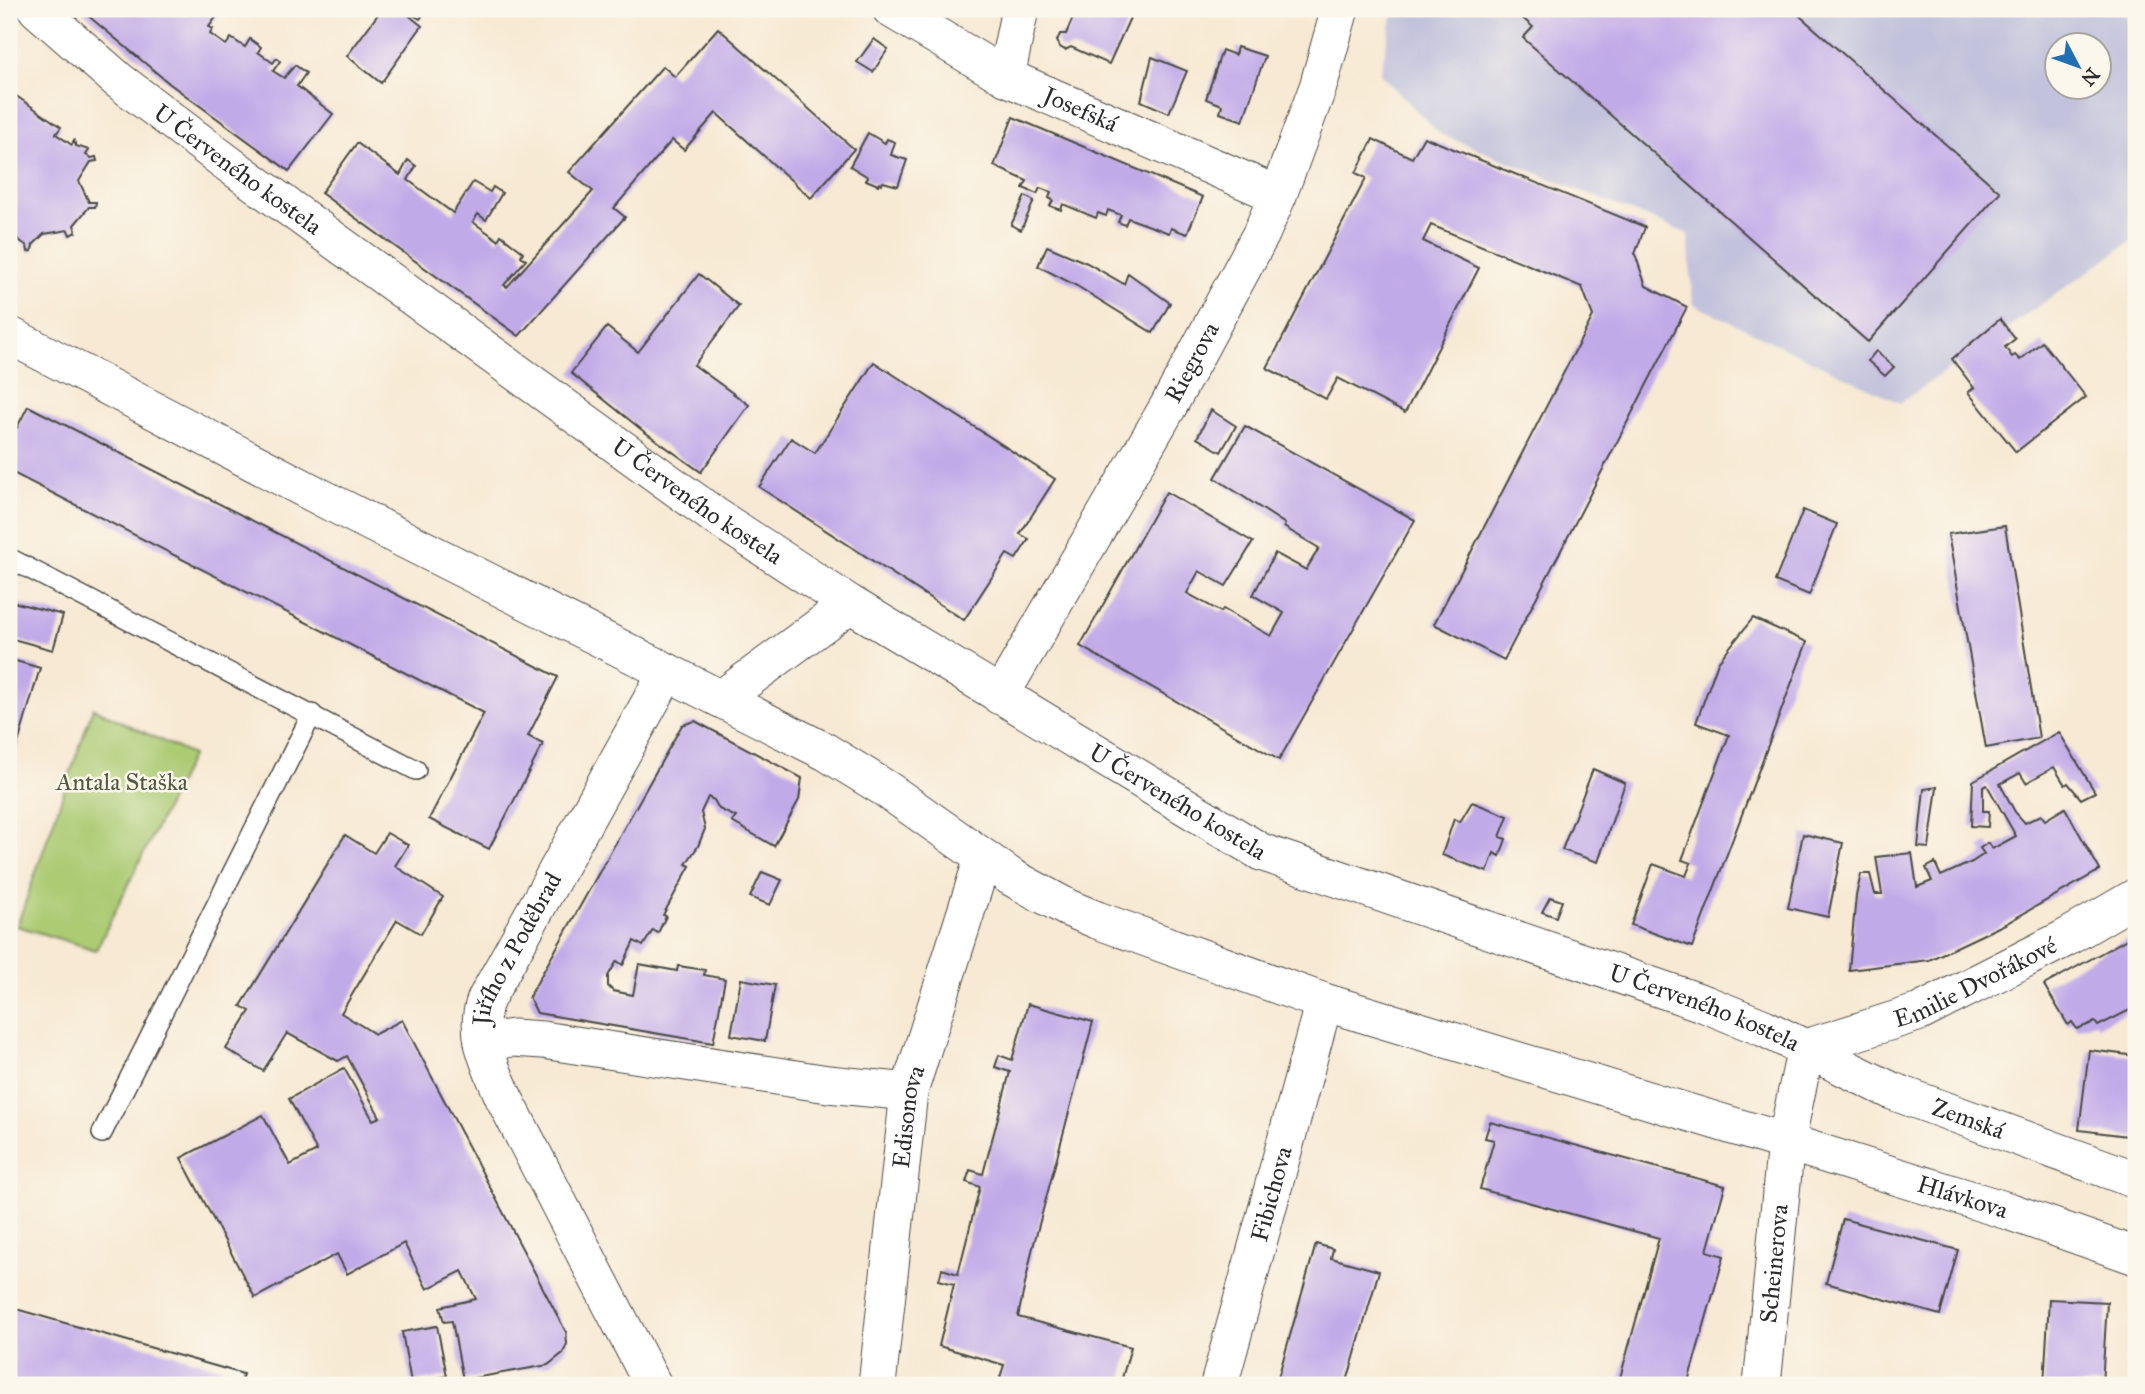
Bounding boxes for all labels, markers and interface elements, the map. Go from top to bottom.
north arrow [2044,32,2114,102]
text: N [2076,63,2104,90]
street label: Josefská [1036,79,1123,139]
street label: U Červeného kostela [147,97,328,242]
street label: Riegrova [1158,316,1226,408]
street label: U Červeného kostela [606,431,789,572]
street label: U Červeného kostela [1084,737,1273,867]
park label: Antala Staška [55,767,189,797]
street label: Jiřího z Poděbrad [466,867,568,1029]
street label: Emilie Dvořákové [1890,930,2062,1034]
street label: U Červeného kostela [1605,957,1805,1058]
street label: Edisonova [886,1061,932,1170]
street label: Zemská [1928,1092,2009,1146]
street label: Fibichova [1244,1142,1299,1245]
street label: Hlávkova [1914,1169,2012,1225]
street label: Scheinerova [1753,1202,1795,1324]

